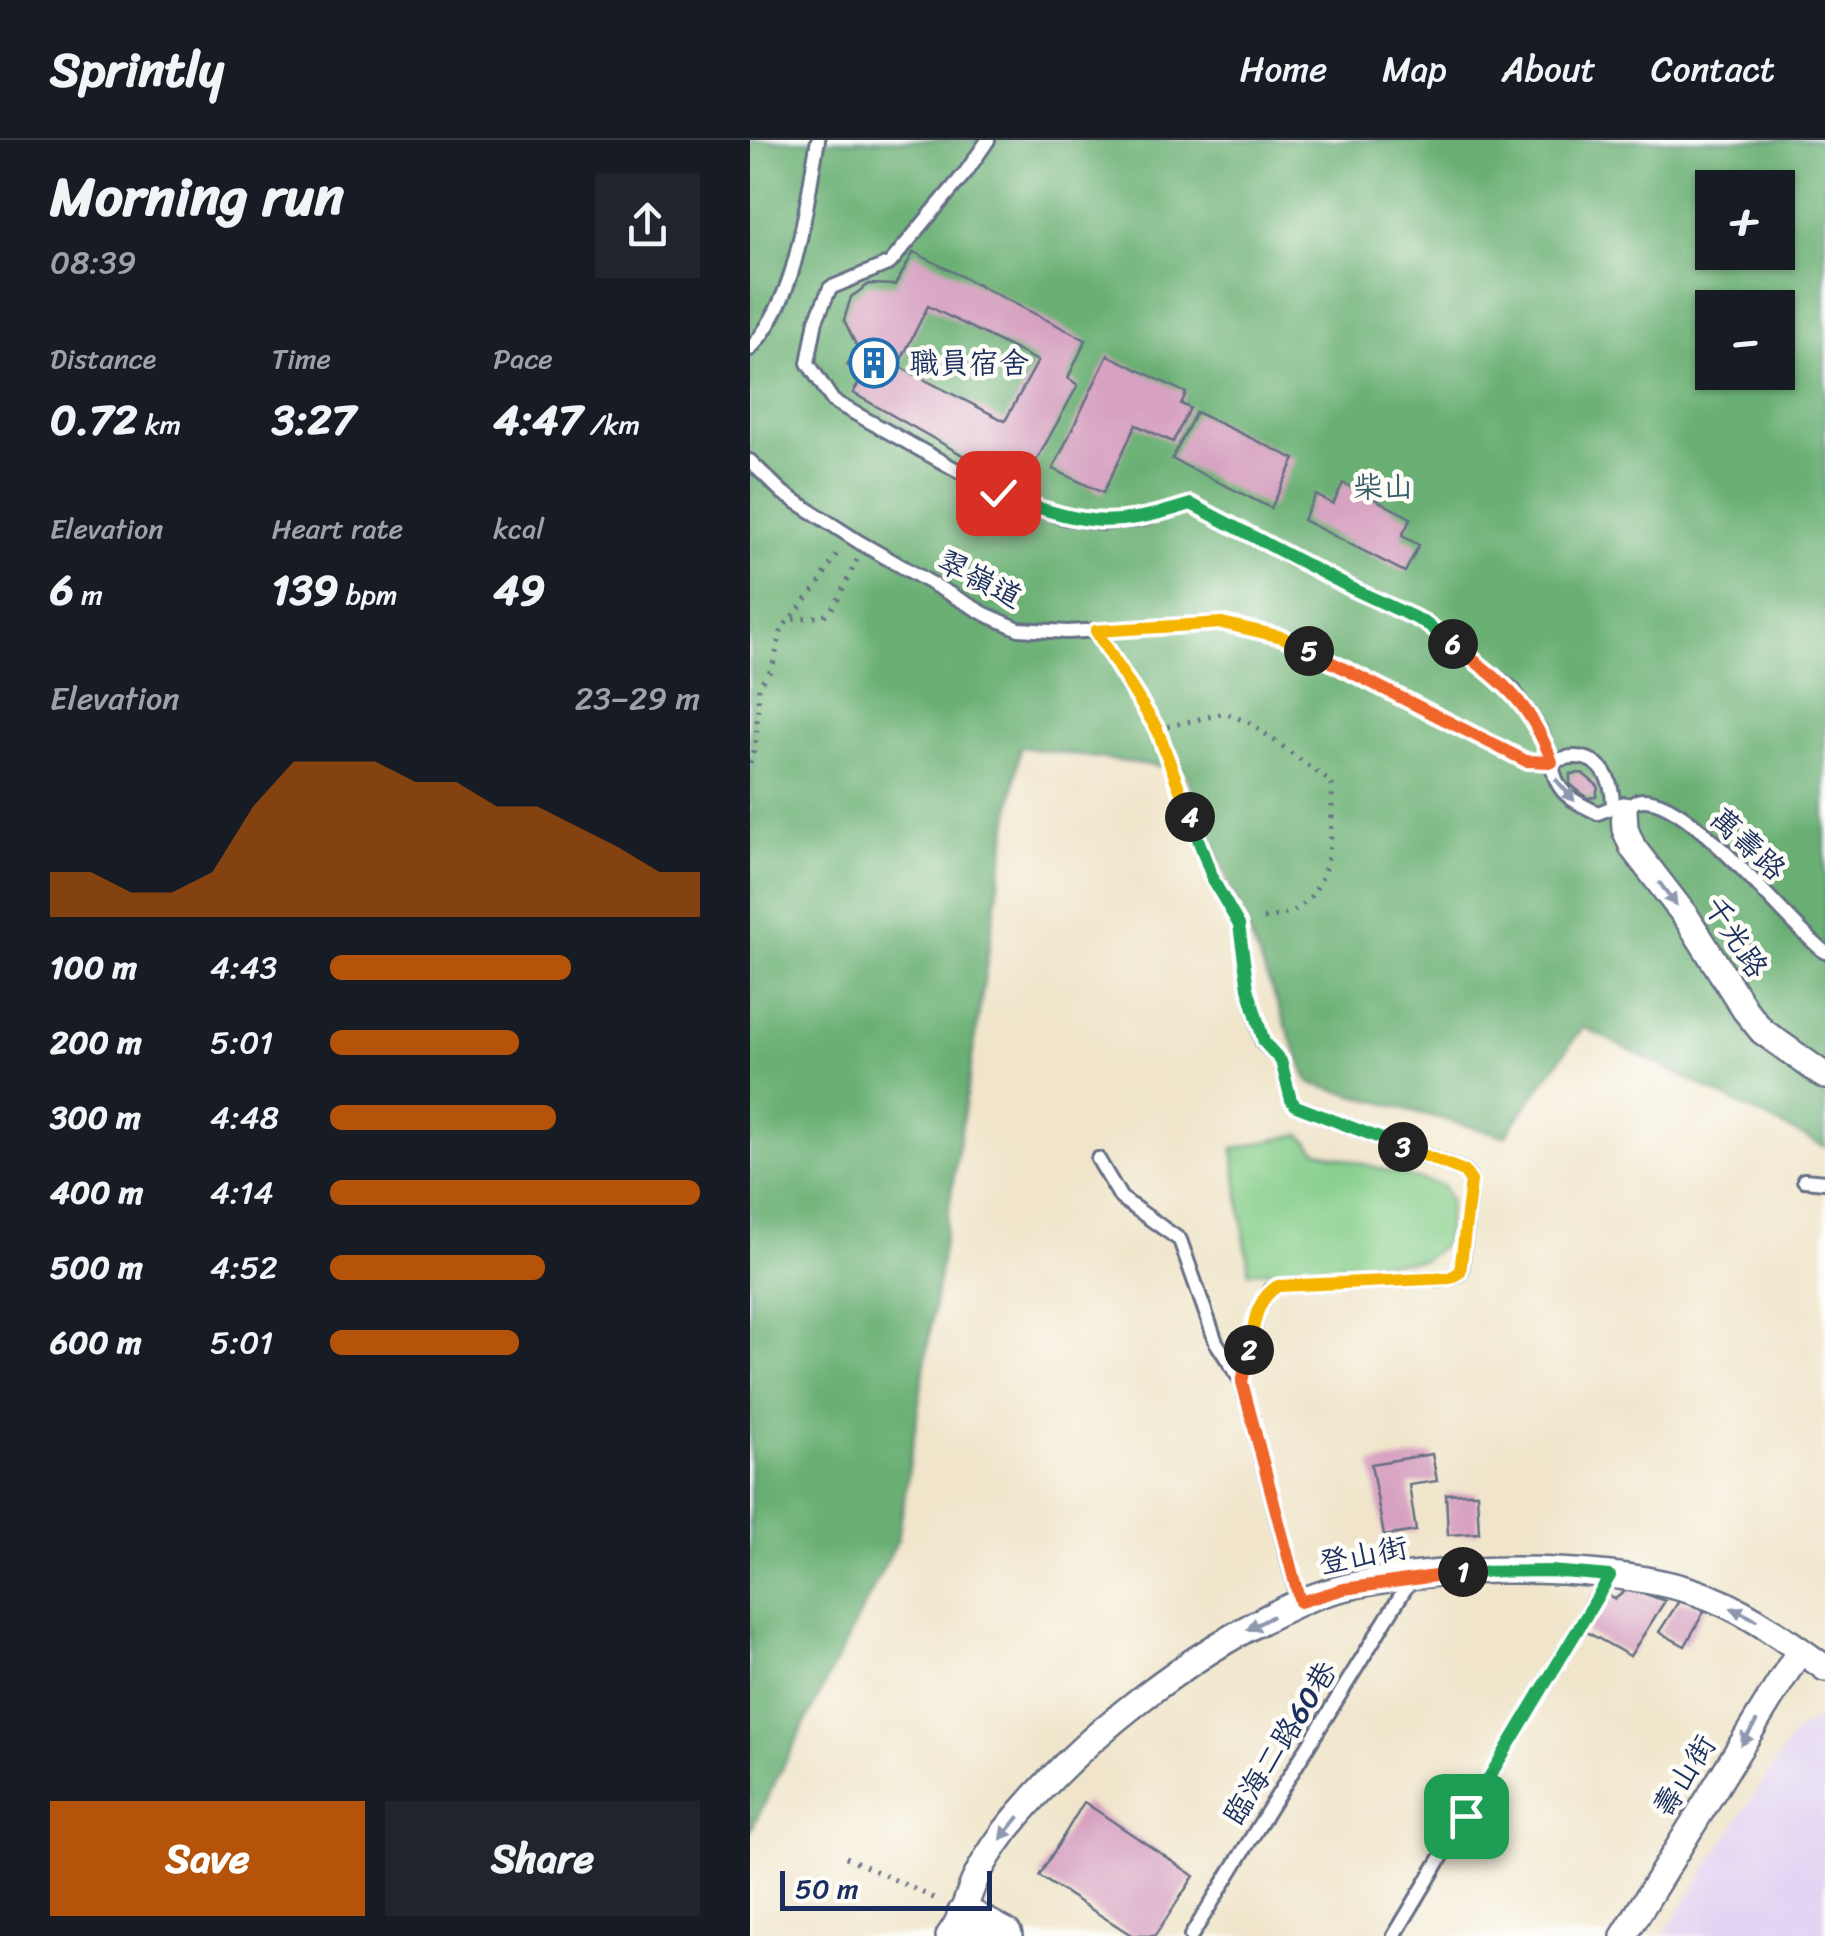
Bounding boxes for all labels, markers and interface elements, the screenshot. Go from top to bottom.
text: Sprintly [50,27,224,112]
text: Home [1240,38,1327,100]
text: Map [1382,38,1447,100]
text: About [1502,38,1596,100]
text: Contact [1651,38,1775,100]
text: Morning run [50,148,344,245]
map controls [1695,170,1795,390]
button: + [1695,170,1795,270]
button: share [595,173,700,278]
text: 08:39 [50,234,136,291]
button: − [1695,290,1795,390]
text: Distance [50,334,156,383]
text: Time [272,334,331,383]
text: Pace [493,334,553,383]
place label: 職員宿舍 [909,336,1029,390]
building icon: 職員宿舍 [848,337,900,389]
text: 0.72 [50,383,137,457]
text: 3:27 [272,383,356,457]
text: 4:47 [493,383,583,457]
text: km [137,400,181,449]
text: /km [583,400,640,449]
pin [956,451,1041,536]
park label: 柴山 [1353,460,1413,514]
icon: check [971,466,1026,521]
text: Elevation [50,504,163,553]
text: Heart rate [272,504,403,553]
text: kcal [493,504,544,553]
street label: 翠嶺道 [928,535,1032,623]
text: 6 [50,553,74,627]
text: 139 [272,553,339,627]
text: 49 [493,553,545,627]
text: m [74,570,103,619]
text: bpm [339,570,397,619]
pin: 6 [1428,619,1478,669]
text: 6 [1445,619,1461,668]
pin: 5 [1284,626,1334,676]
text: 5 [1300,626,1318,675]
text: Elevation [50,670,180,727]
text: 23–29 m [575,670,700,727]
one-way arrow [1553,777,1575,802]
pin: 4 [1165,792,1215,842]
text: 4 [1181,792,1199,841]
street label: 萬壽路 [1697,794,1799,894]
one-way arrow [1658,881,1678,907]
street label: 千光路 [1689,885,1783,989]
text: 100 m [50,939,137,996]
text: 4:43 [210,939,277,996]
text: 200 m [50,1014,142,1071]
text: 5:01 [210,1014,273,1071]
text: 300 m [50,1089,141,1146]
text: 4:48 [210,1089,279,1146]
pin: 3 [1378,1122,1428,1172]
text: 3 [1395,1122,1411,1171]
text: 400 m [50,1164,143,1221]
text: 4:14 [210,1164,273,1221]
text: 500 m [50,1239,143,1296]
text: 4:52 [210,1239,278,1296]
text: 600 m [50,1314,142,1371]
text: 5:01 [210,1314,273,1371]
pin: 2 [1224,1325,1274,1375]
text: 2 [1241,1325,1257,1374]
street label: 登山街 [1314,1520,1412,1590]
pin: 1 [1438,1547,1488,1597]
text: 1 [1457,1547,1469,1596]
one-way arrow [1730,1606,1759,1623]
one-way arrow [1245,1615,1274,1632]
street label: 臨海二路60巷 [1208,1650,1352,1836]
one-way arrow [1740,1719,1758,1747]
street label: 壽山街 [1637,1724,1731,1828]
pin [1424,1774,1509,1859]
icon: arrive [1439,1789,1494,1844]
button: Save [50,1801,365,1916]
button: Share [385,1801,700,1916]
one-way arrow [1000,1815,1021,1840]
text: 50 m [795,1864,859,1913]
scale bar [780,1866,992,1910]

